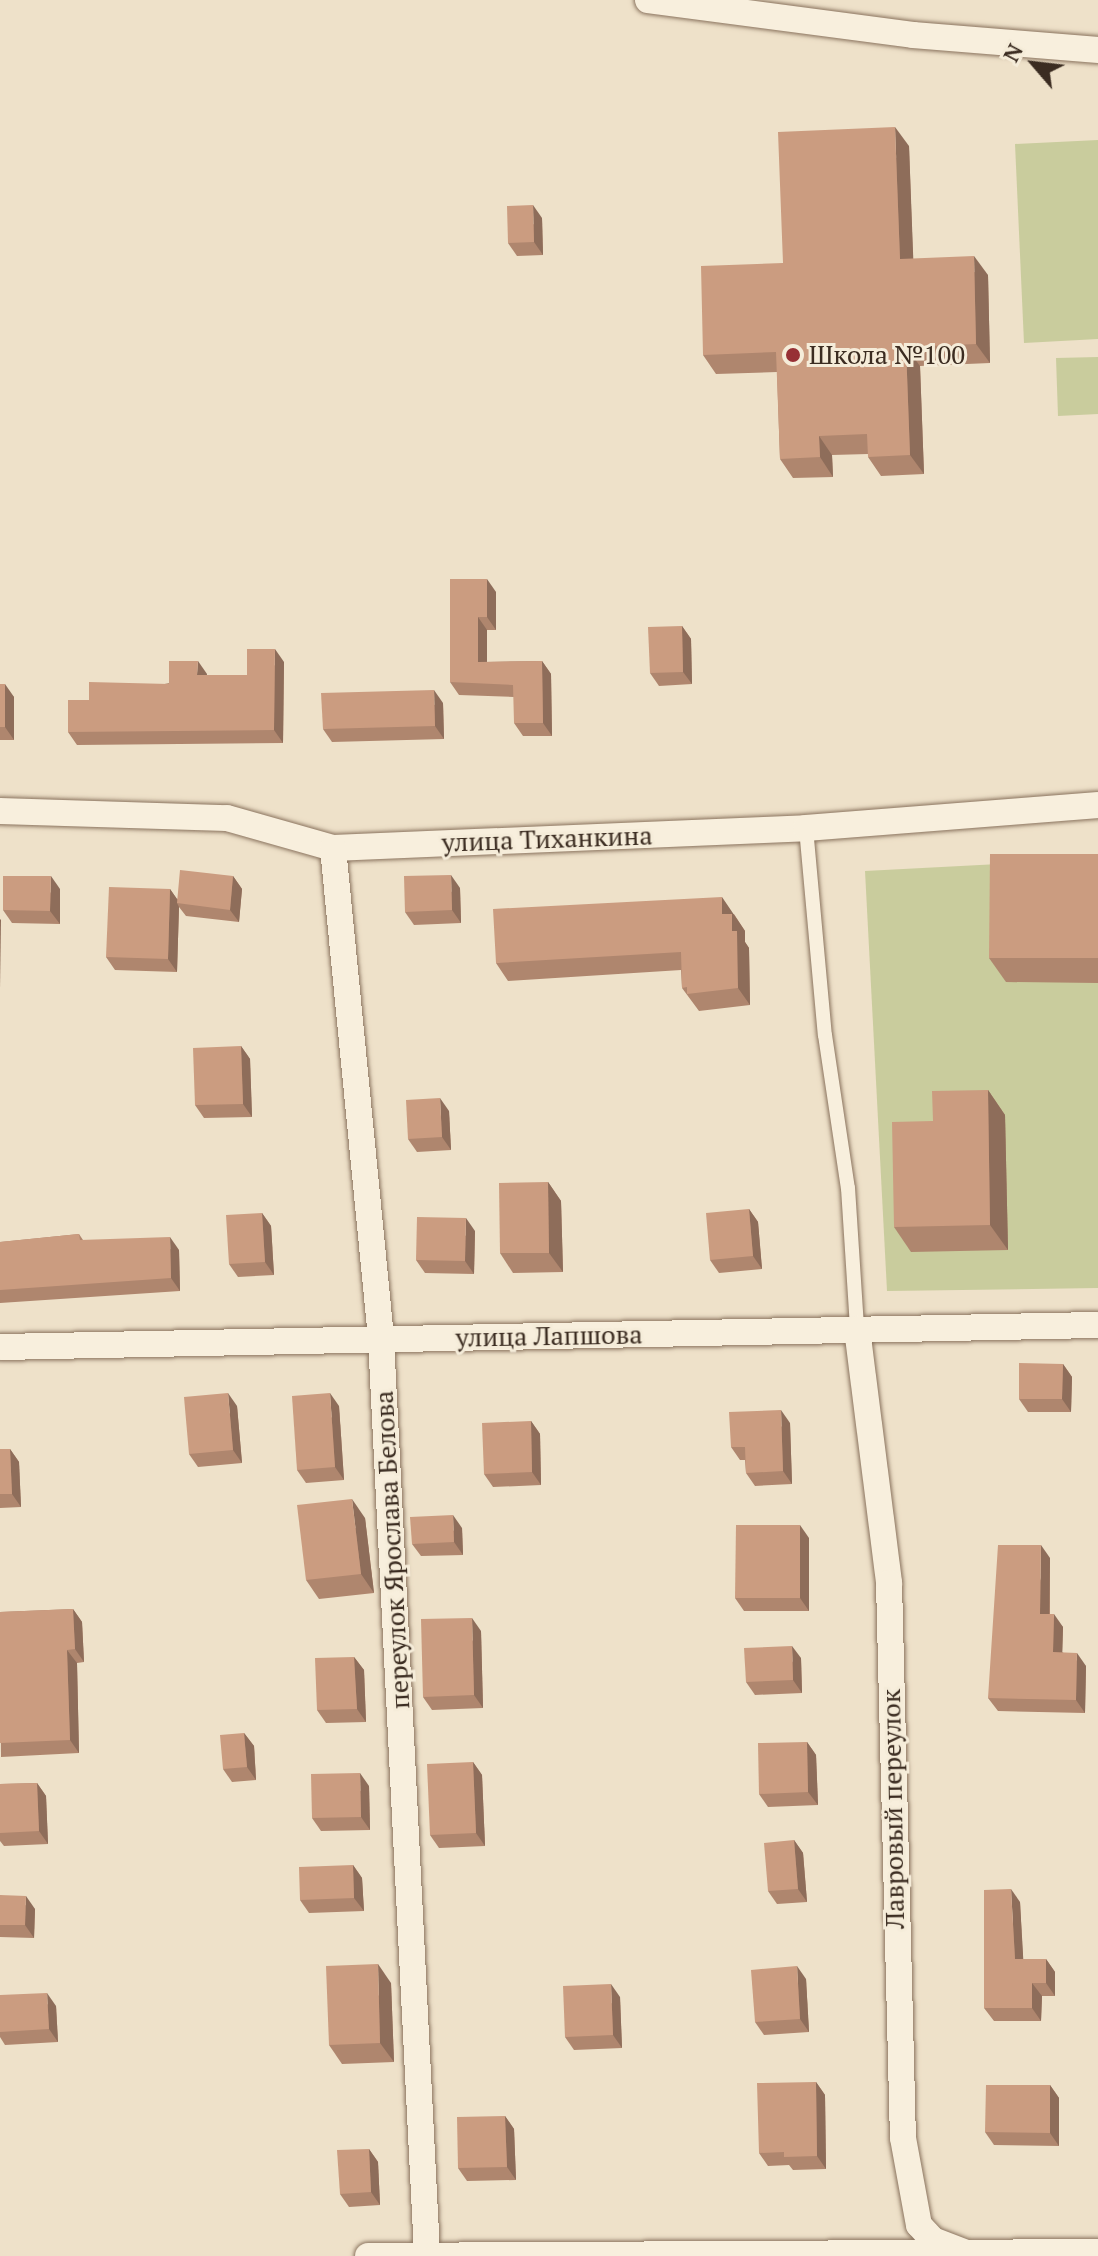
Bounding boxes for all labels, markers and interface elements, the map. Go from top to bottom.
north arrow [994,24,1074,104]
text: N [996,38,1029,67]
place label: Школа №100 [809,339,965,371]
marker: Школа №100 [784,346,802,364]
street label: улица Тиханкина [441,820,653,858]
street label: улица Лапшова [455,1319,643,1353]
street label: переулок Ярослава Белова [368,1390,416,1710]
street label: Лавровый переулок [875,1689,911,1929]

